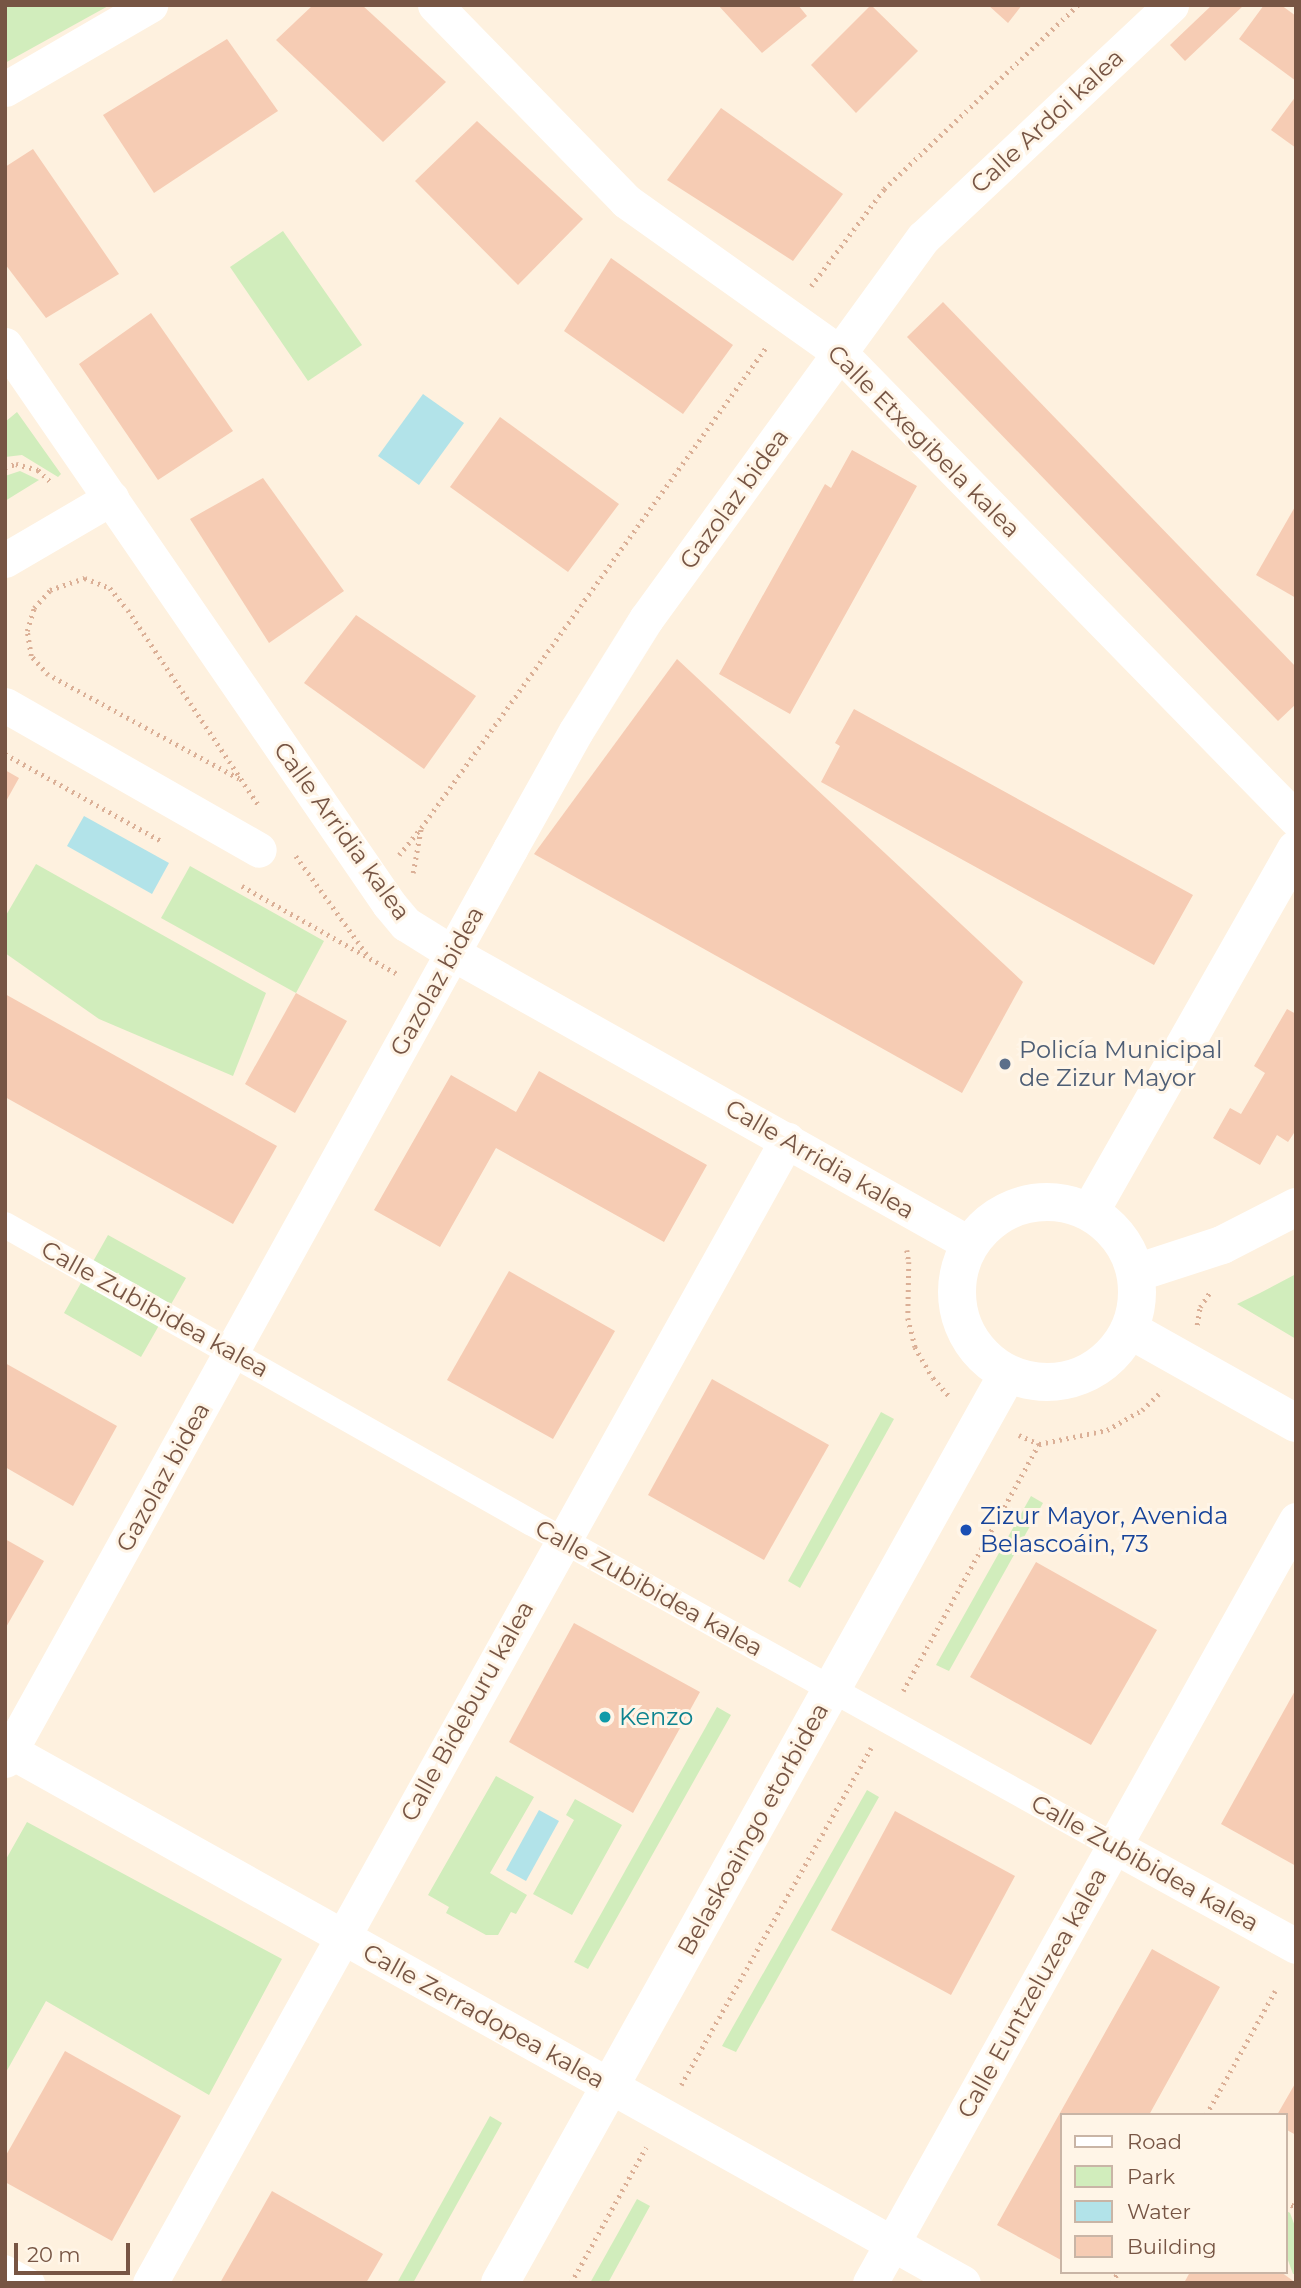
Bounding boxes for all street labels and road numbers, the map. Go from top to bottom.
street label: Calle Ardoi kalea [965,43,1129,199]
street label: Calle Etxegibela kalea [822,339,1026,543]
street label: Gazolaz bidea [673,423,795,575]
street label: Calle Arridia kalea [268,736,416,926]
street label: Gazolaz bidea [384,901,490,1061]
street label: Calle Arridia kalea [720,1093,920,1225]
street label: Calle Zubibidea kalea [36,1234,274,1384]
street label: Gazolaz bidea [110,1397,216,1557]
street label: Calle Zubibidea kalea [530,1513,768,1663]
street label: Calle Bideburu kalea [394,1596,540,1826]
street label: Belaskoaingo etorbidea [672,1698,834,1960]
street label: Calle Zubibidea kalea [1026,1788,1264,1938]
street label: Calle Euntzeluzea kalea [951,1863,1113,2123]
street label: Calle Zerradopea kalea [358,1937,610,2095]

